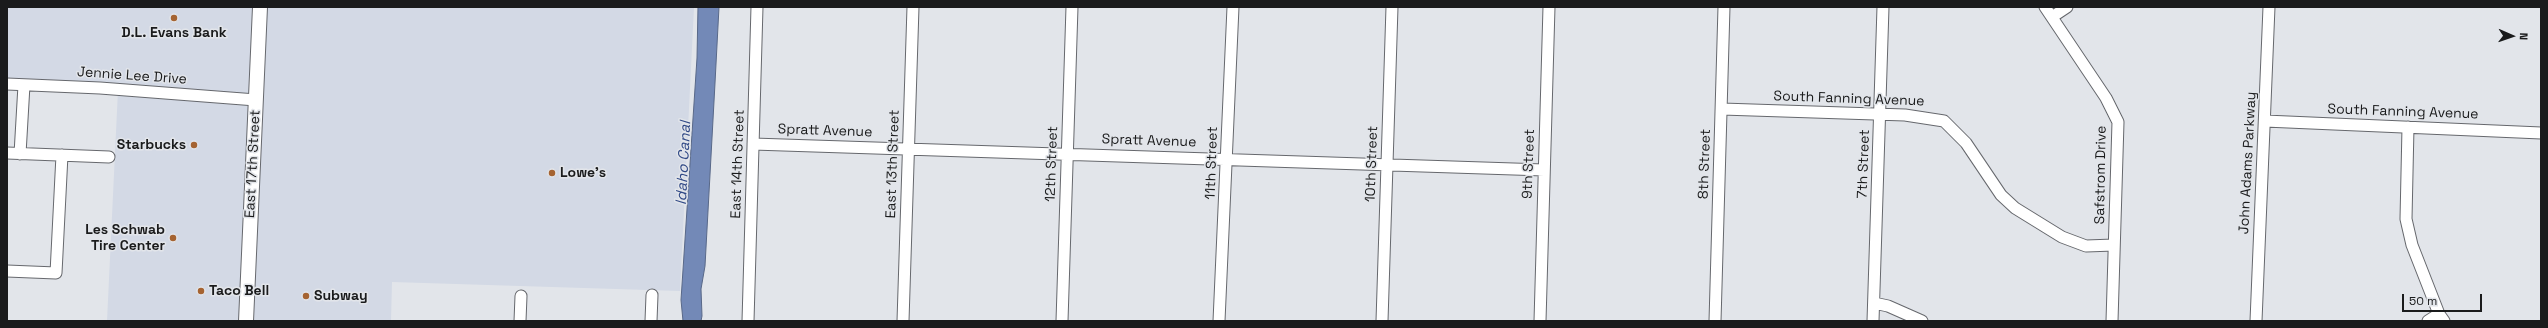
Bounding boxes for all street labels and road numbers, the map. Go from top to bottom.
street label: Jennie Lee Drive [77,64,187,88]
street label: South Fanning Avenue [1773,88,1925,110]
street label: John Adams Parkway [2236,91,2260,235]
street label: South Fanning Avenue [2327,101,2479,123]
street label: East 17th Street [242,109,264,219]
street label: East 14th Street [728,109,748,219]
street label: East 13th Street [883,109,903,219]
street label: Spratt Avenue [777,121,873,141]
street label: Safstrom Drive [2092,125,2110,225]
street label: 12th Street [1042,126,1062,202]
street label: 11th Street [1202,126,1222,200]
street label: 10th Street [1362,126,1382,202]
street label: 9th Street [1519,129,1539,199]
street label: 8th Street [1695,129,1715,199]
street label: 7th Street [1854,129,1874,199]
street label: Spratt Avenue [1101,131,1197,151]

